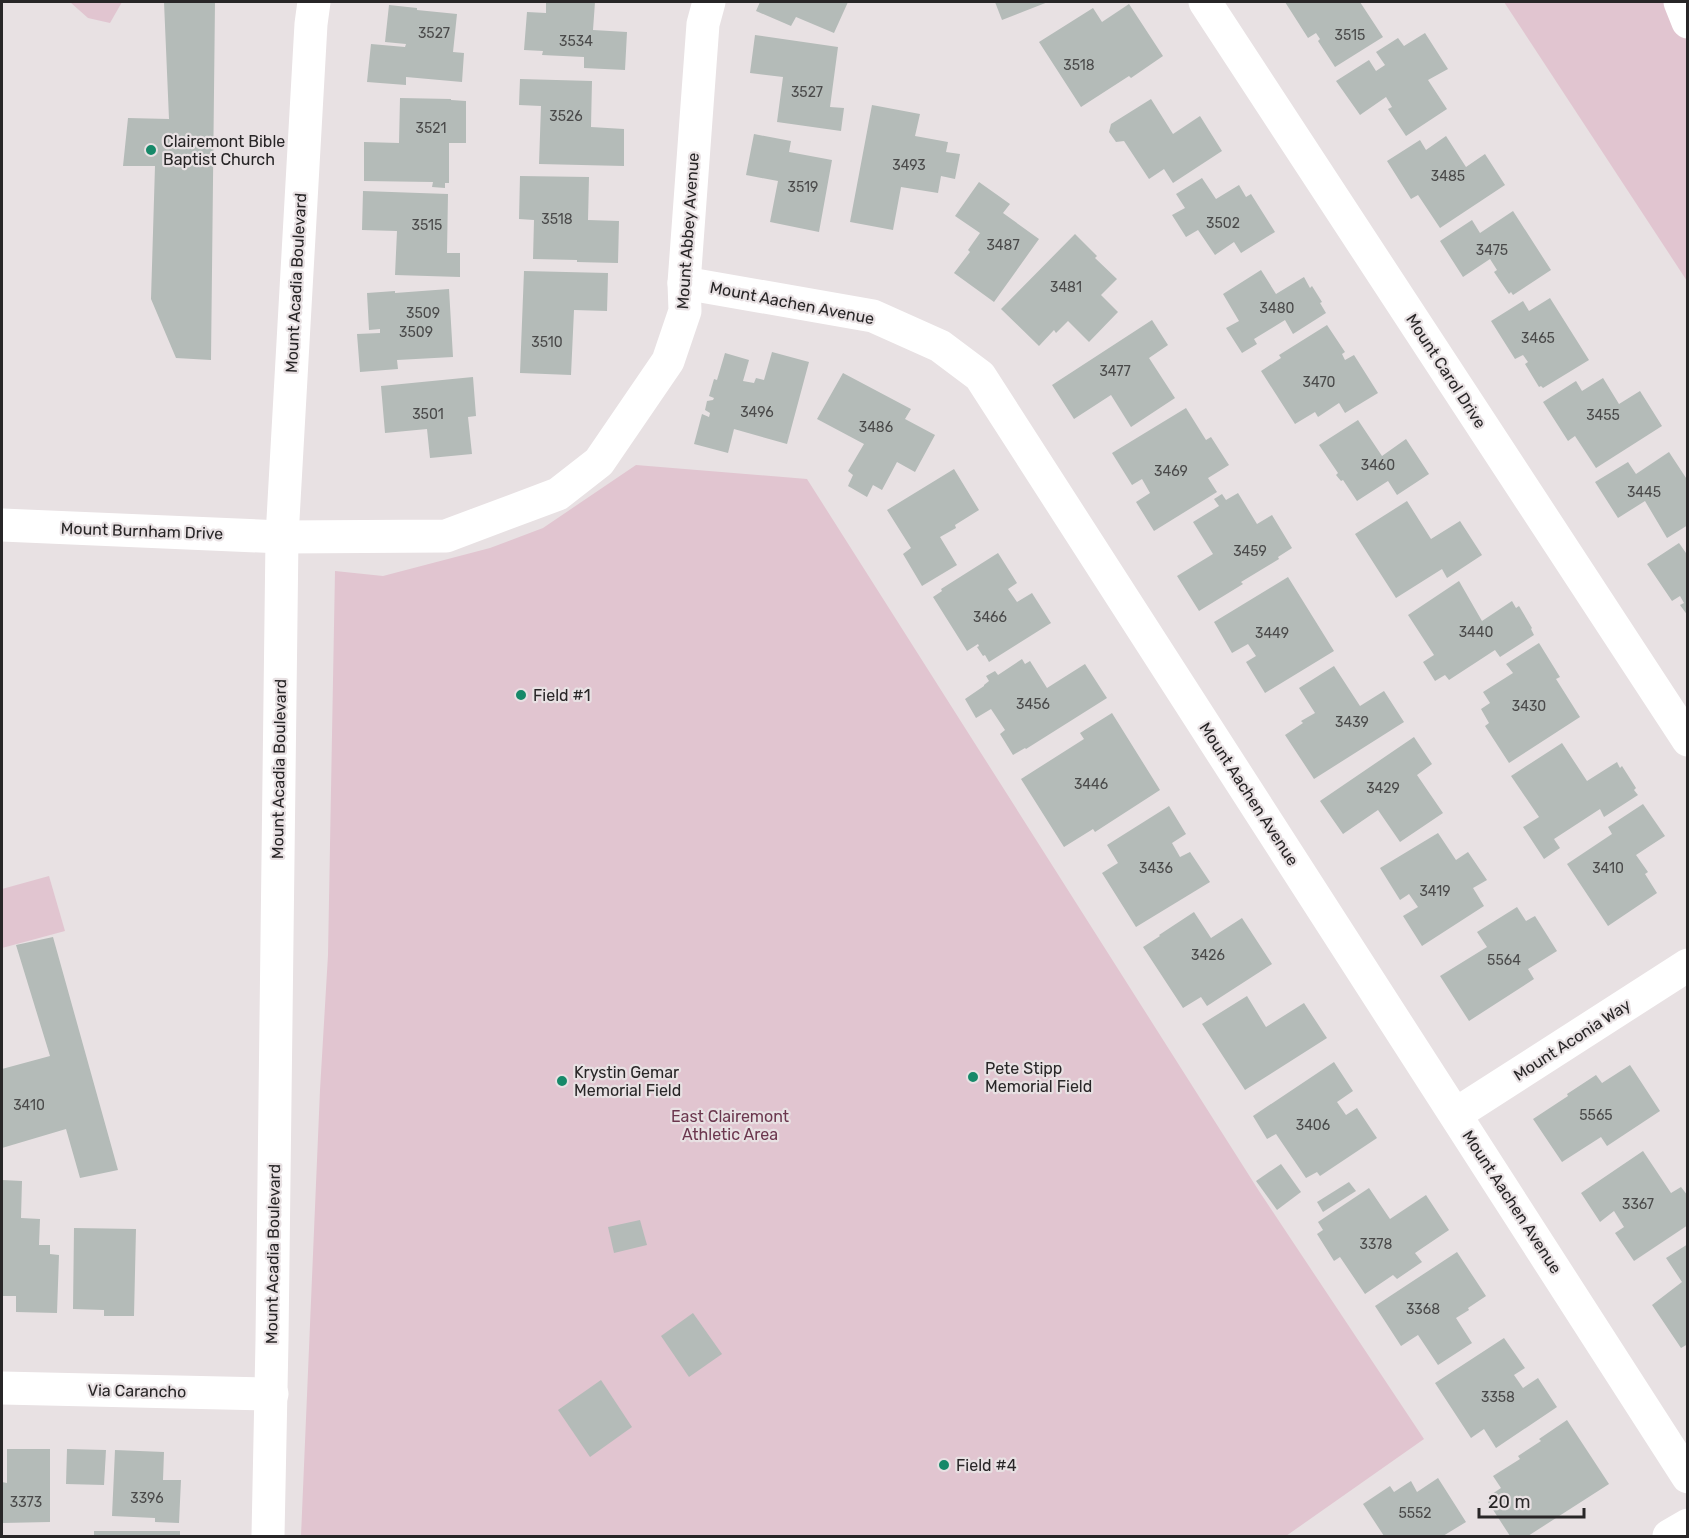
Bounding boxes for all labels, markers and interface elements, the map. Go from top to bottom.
house number: 3527 [418,25,450,42]
house number: 3515 [1335,27,1365,44]
house number: 3534 [559,33,593,50]
house number: 3518 [1063,57,1095,74]
house number: 3527 [791,84,823,101]
house number: 3526 [549,108,583,125]
house number: 3521 [416,120,446,137]
place label: Clairemont Bible Baptist Church [163,132,285,169]
marker: Clairemont Bible Baptist Church [144,143,158,157]
street label: Mount Abbey Avenue [673,152,703,310]
house number: 3493 [892,157,926,174]
house number: 3485 [1431,168,1465,185]
house number: 3519 [788,179,818,196]
street label: Mount Acadia Boulevard [282,193,310,373]
house number: 3518 [541,211,573,228]
house number: 3502 [1206,215,1240,232]
house number: 3515 [412,217,442,234]
house number: 3487 [986,237,1020,254]
house number: 3475 [1476,242,1508,259]
street label: Mount Aachen Avenue [708,278,876,328]
house number: 3481 [1050,279,1082,296]
house number: 3480 [1260,300,1295,317]
house number: 3509 [406,305,440,322]
street label: Mount Carol Drive [1402,310,1490,432]
house number: 3509 [399,324,433,341]
house number: 3465 [1521,330,1555,347]
house number: 3510 [531,334,563,351]
house number: 3477 [1099,363,1131,380]
house number: 3470 [1303,374,1336,391]
house number: 3496 [740,404,774,421]
house number: 3501 [412,406,444,423]
house number: 3455 [1586,407,1620,424]
house number: 3486 [859,419,893,436]
house number: 3460 [1361,457,1395,474]
house number: 3469 [1154,463,1188,480]
house number: 3445 [1627,484,1661,501]
street label: Mount Burnham Drive [60,519,224,543]
house number: 3459 [1233,543,1267,560]
house number: 3466 [973,609,1007,626]
house number: 3440 [1459,624,1493,641]
house number: 3449 [1255,625,1289,642]
street label: Mount Acadia Boulevard [268,679,290,859]
place label: Field #1 [533,686,591,705]
marker: Field #1 [514,688,528,702]
house number: 3456 [1016,696,1050,713]
house number: 3430 [1512,698,1546,715]
house number: 3439 [1335,714,1369,731]
street label: Mount Aachen Avenue [1196,719,1303,869]
house number: 3446 [1074,776,1108,793]
house number: 3429 [1366,780,1400,797]
house number: 3436 [1139,860,1173,877]
house number: 3410 [1592,860,1624,877]
house number: 3419 [1419,883,1451,900]
house number: 3426 [1191,947,1225,964]
house number: 5564 [1487,952,1521,969]
street label: Mount Aconia Way [1510,995,1634,1085]
place label: Pete Stipp Memorial Field [985,1059,1092,1096]
place label: Krystin Gemar Memorial Field [574,1063,681,1100]
marker: Pete Stipp Memorial Field [966,1070,980,1084]
marker: Krystin Gemar Memorial Field [555,1074,569,1088]
house number: 3410 [13,1097,45,1114]
park label: East Clairemont Athletic Area [671,1107,789,1144]
house number: 5565 [1579,1107,1613,1124]
house number: 3406 [1296,1117,1330,1134]
street label: Mount Aachen Avenue [1459,1127,1566,1277]
street label: Mount Acadia Boulevard [262,1164,284,1344]
house number: 3367 [1622,1196,1654,1213]
house number: 3378 [1360,1236,1393,1253]
house number: 3368 [1406,1301,1440,1318]
street label: Via Carancho [87,1381,187,1401]
house number: 3358 [1481,1389,1515,1406]
place label: Field #4 [956,1456,1017,1475]
marker: Field #4 [937,1458,951,1472]
scale bar [1479,1481,1584,1519]
house number: 3396 [130,1490,164,1507]
text: 20 m [1488,1491,1530,1513]
house number: 3373 [10,1494,42,1511]
house number: 5552 [1398,1505,1432,1522]

